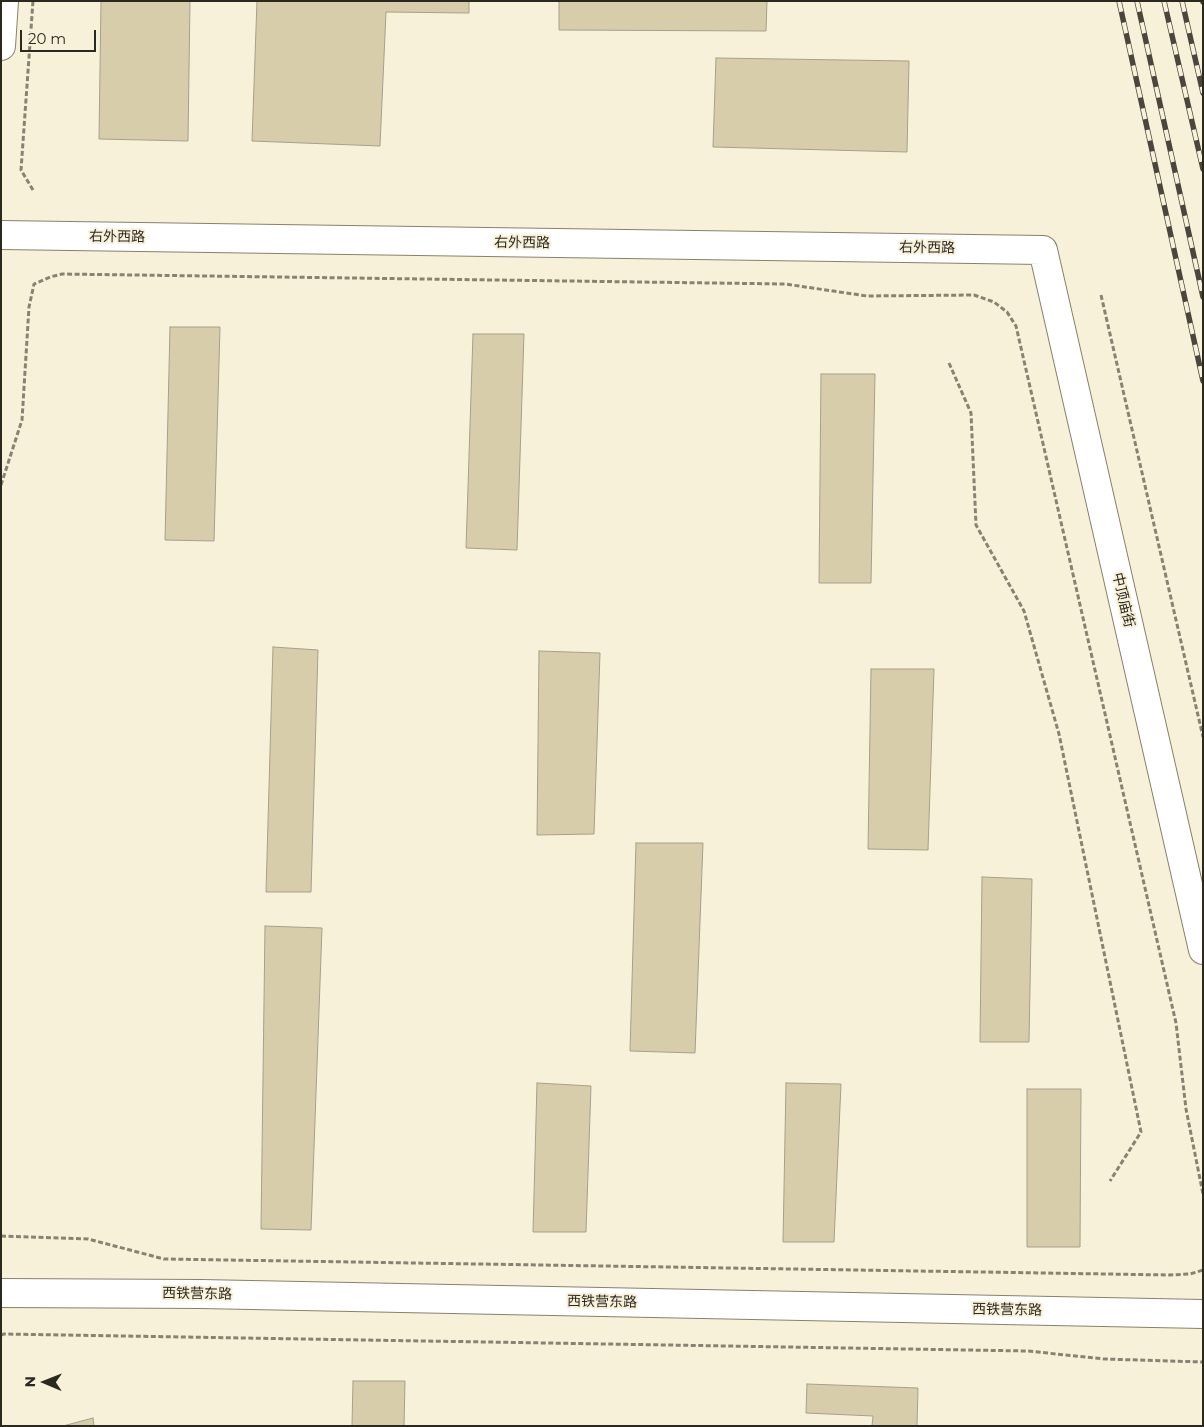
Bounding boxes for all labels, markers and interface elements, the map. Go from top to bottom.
scale bar [22,20,99,52]
text: 20 m [28,29,66,48]
street label: 右外西路 [89,228,145,246]
street label: 右外西路 [494,234,550,252]
street label: 右外西路 [899,239,955,257]
street label: 中顶庙街 [1109,571,1137,629]
street label: 西铁营东路 [162,1285,232,1303]
street label: 西铁营东路 [567,1293,637,1311]
street label: 西铁营东路 [972,1301,1042,1319]
north arrow [20,1357,70,1407]
text: N [21,1376,39,1388]

